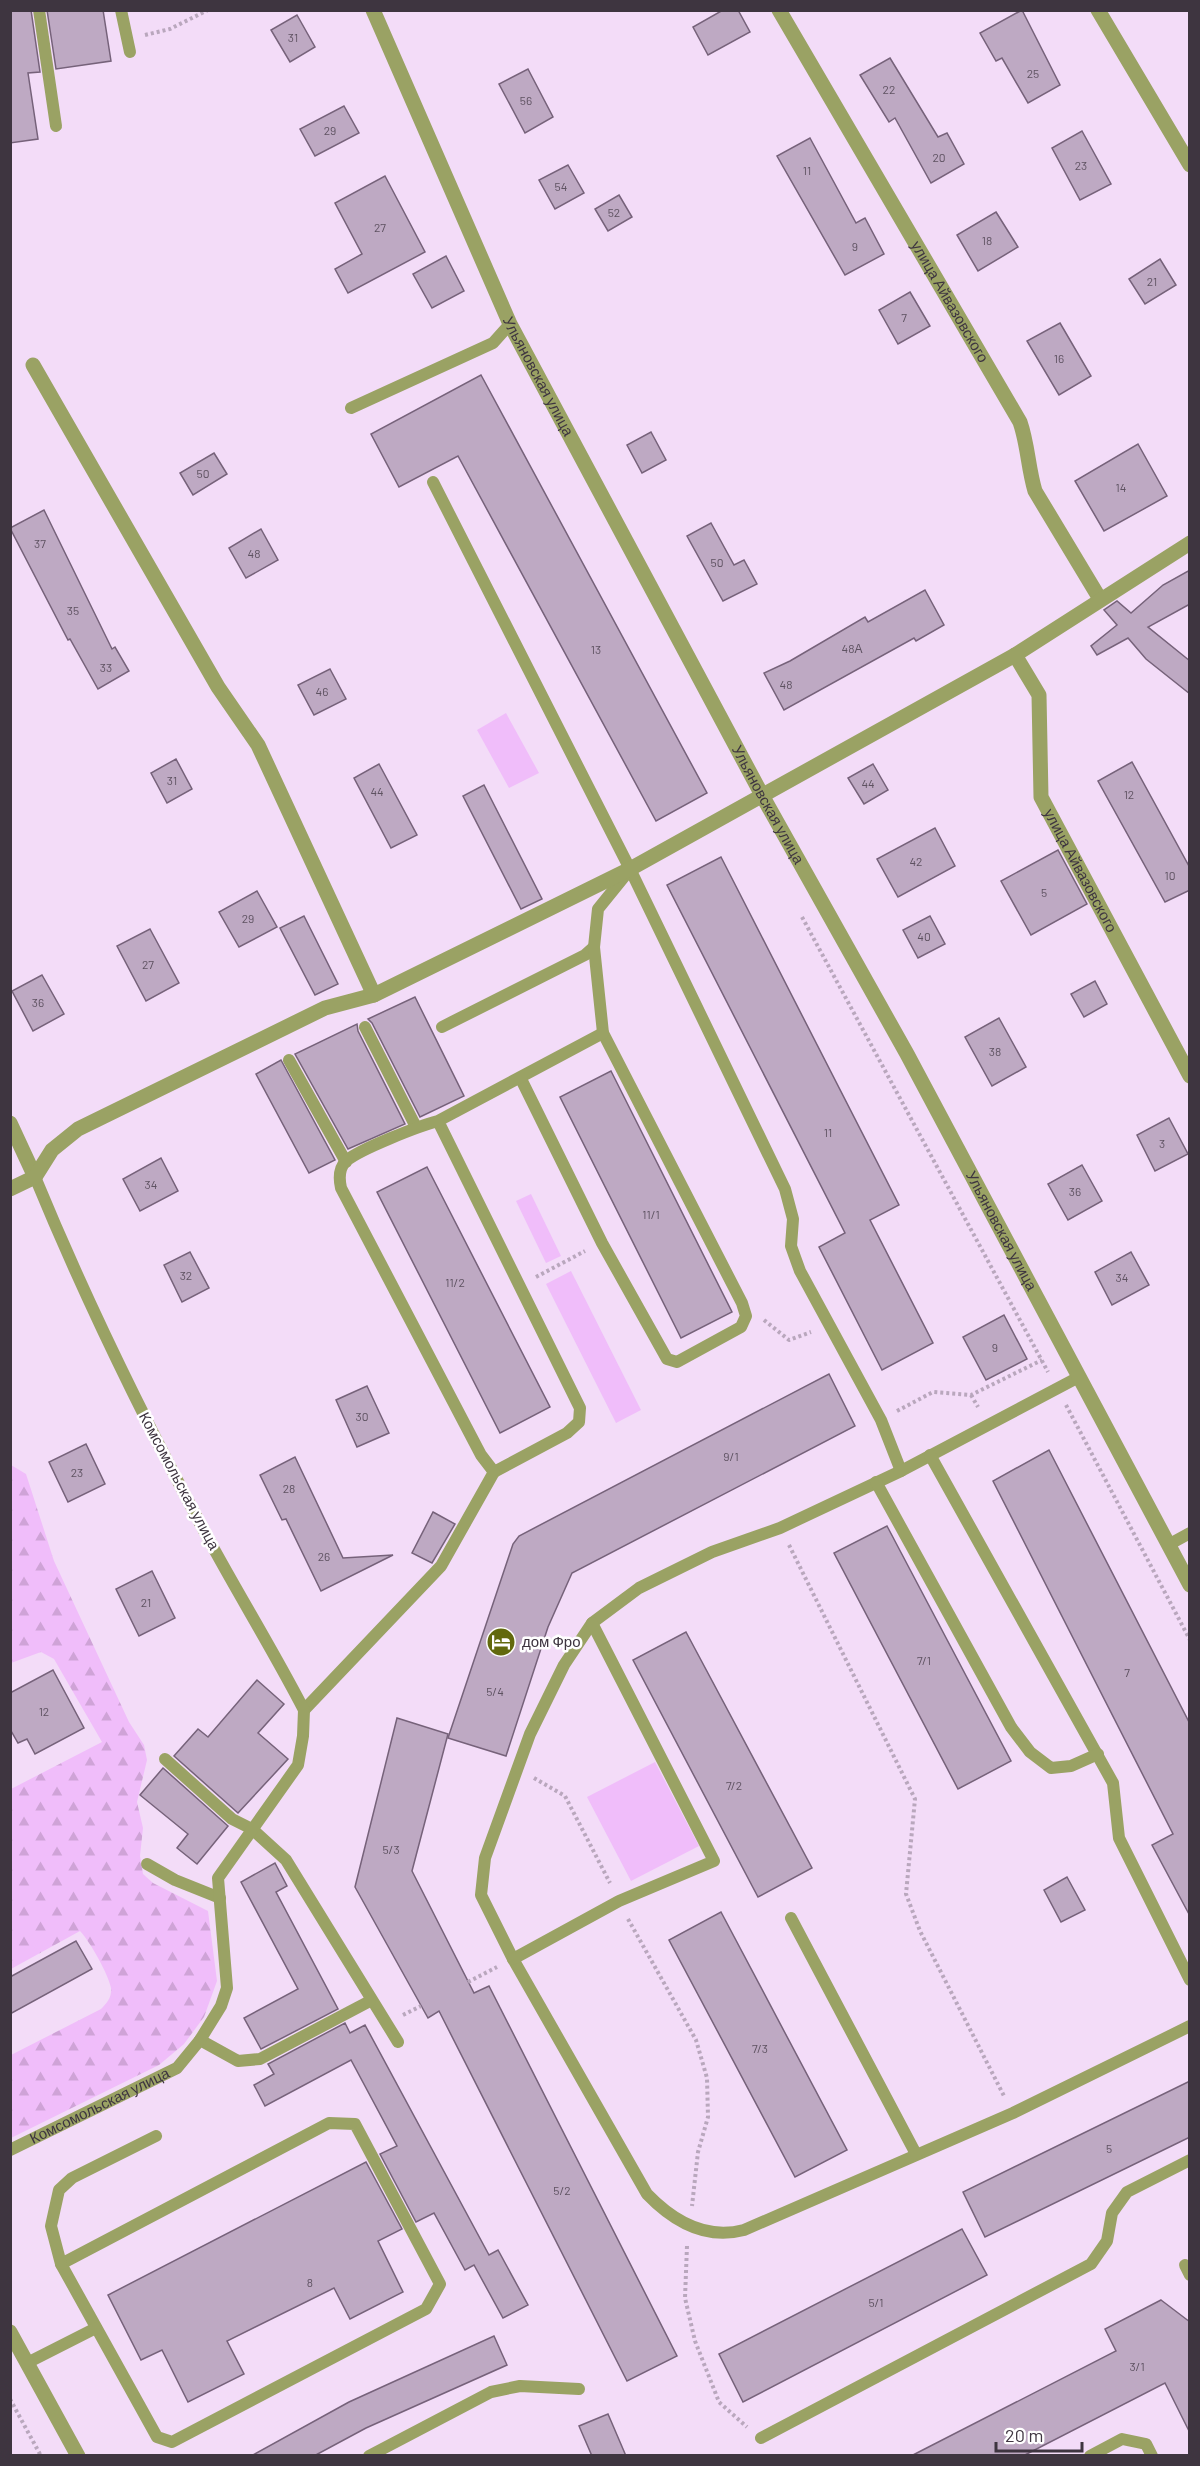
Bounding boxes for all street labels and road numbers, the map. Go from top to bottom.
street label: улица Айвазовского [908,237,993,365]
street label: Ульяновская улица [500,314,578,439]
street label: Ульяновская улица [729,742,809,867]
street label: улица Айвазовского [1041,805,1121,935]
street label: Ульяновская улица [963,1168,1042,1294]
street label: Комсомольская улица [136,1409,224,1553]
street label: Комсомольская улица [26,2063,173,2147]

